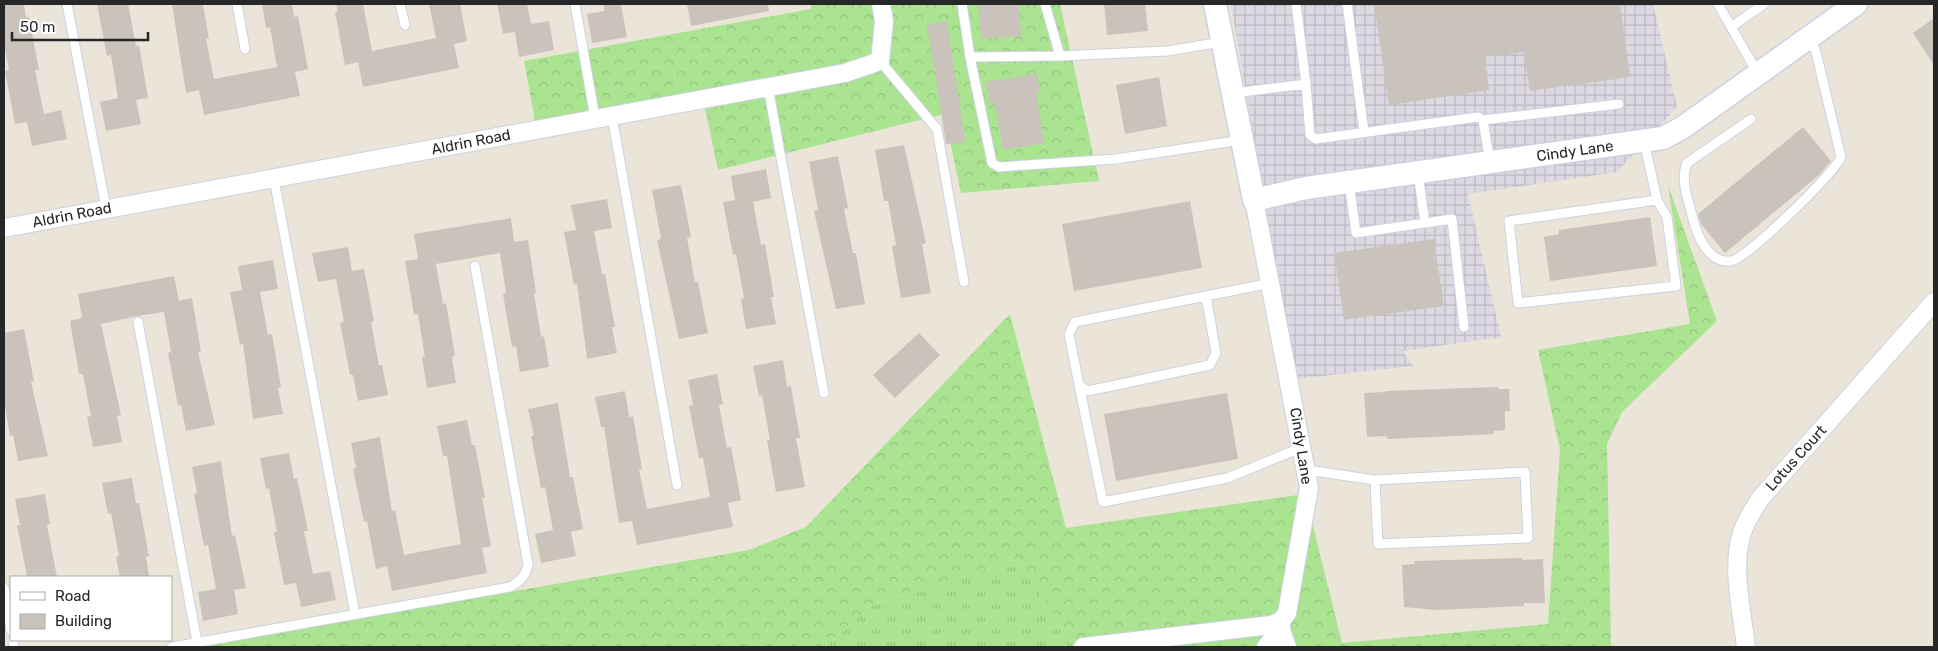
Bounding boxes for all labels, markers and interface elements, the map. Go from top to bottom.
scale bar [12,10,149,42]
text: 50 m [20,18,55,36]
street label: Aldrin Road [430,126,512,158]
street label: Cindy Lane [1535,137,1615,165]
street label: Aldrin Road [31,199,113,231]
street label: Cindy Lane [1286,406,1316,486]
street label: Lotus Court [1762,421,1830,495]
legend [10,576,172,641]
text: Road [55,587,91,605]
text: Building [55,612,112,630]

